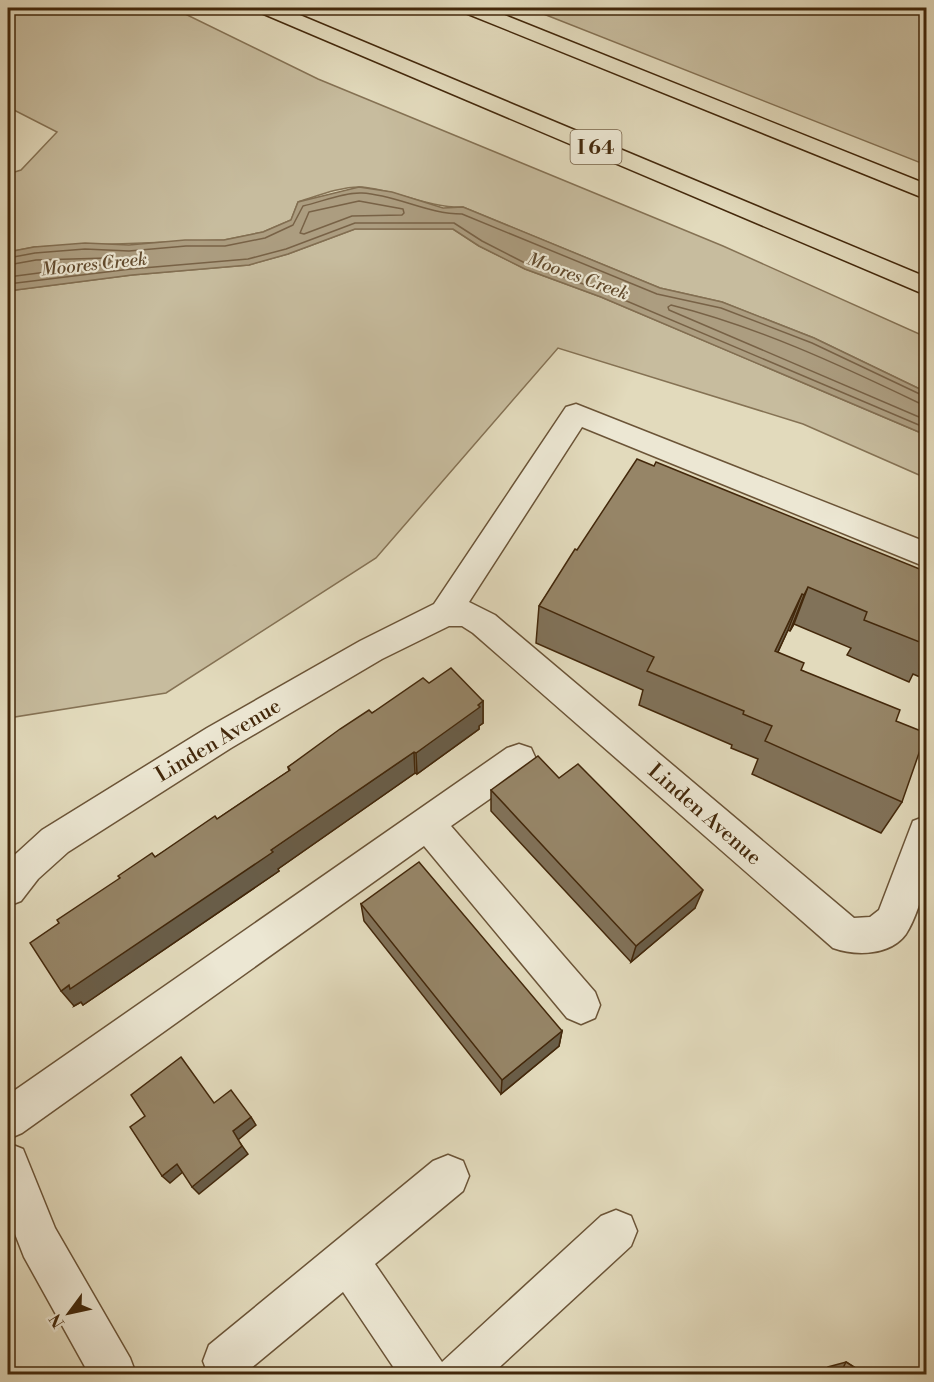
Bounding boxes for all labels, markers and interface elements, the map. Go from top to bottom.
road number: I 64 [570,130,622,164]
water label: Moores Creek [40,247,148,282]
water label: Moores Creek [524,247,632,306]
street label: Linden Avenue [151,693,286,789]
street label: Linden Avenue [642,758,766,871]
north arrow [39,1283,99,1343]
text: N [45,1310,69,1331]

